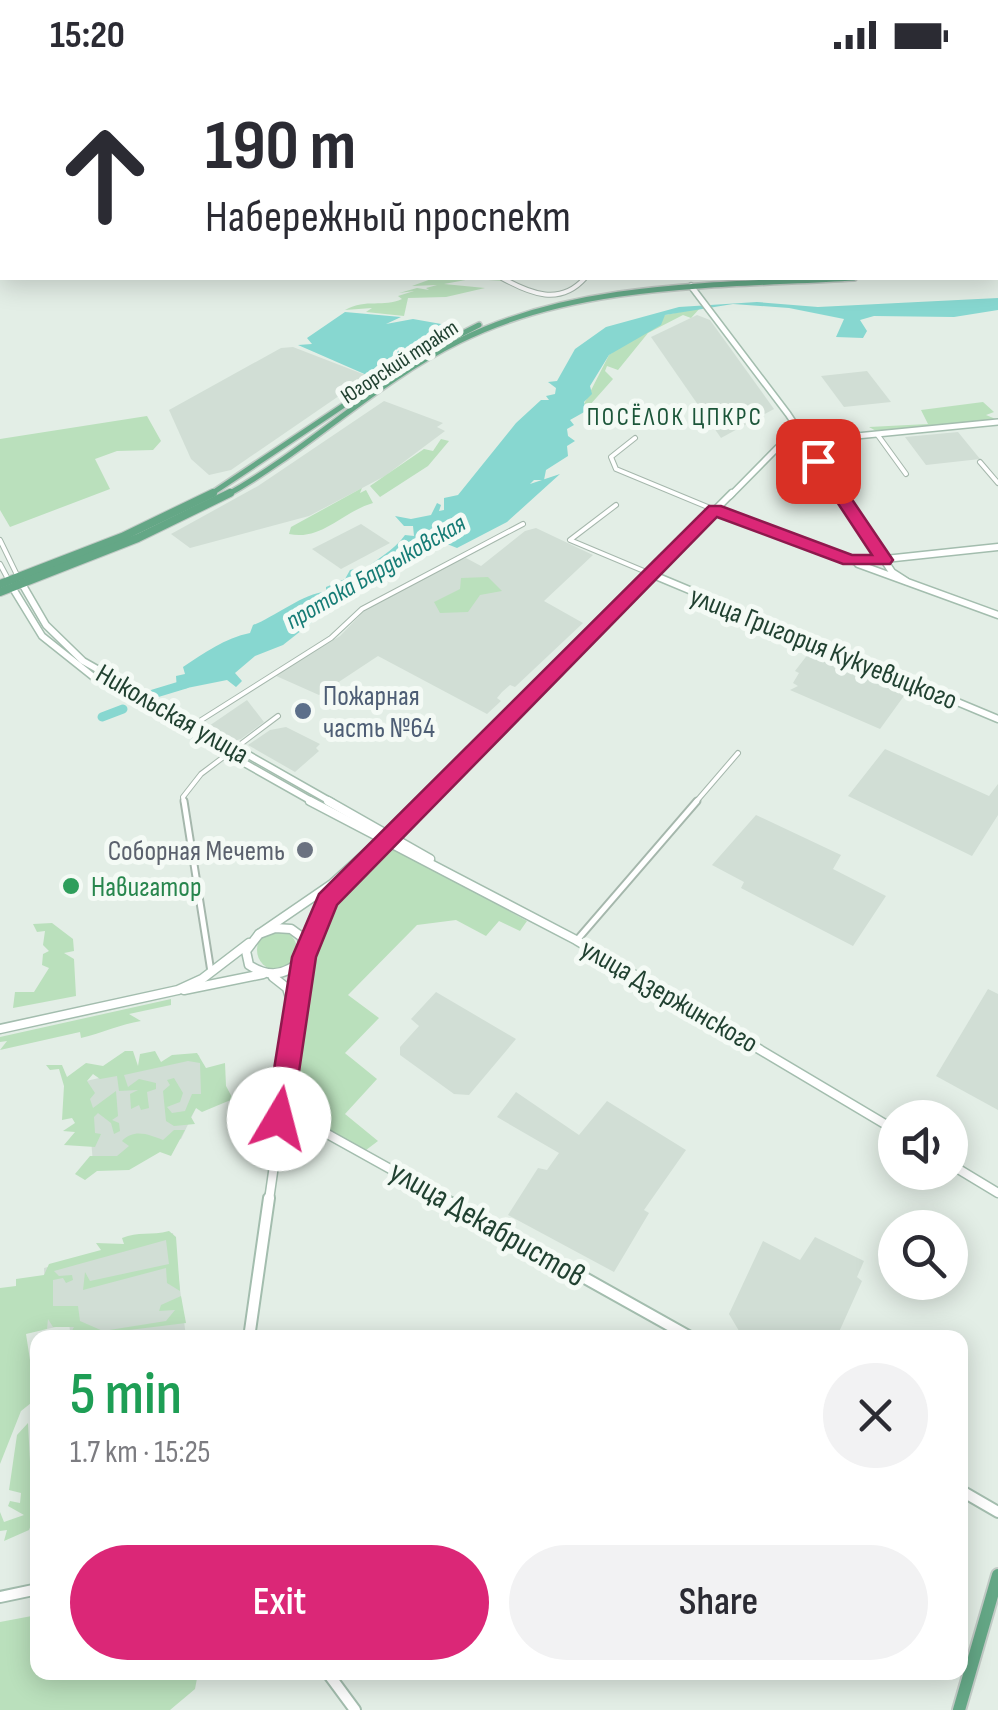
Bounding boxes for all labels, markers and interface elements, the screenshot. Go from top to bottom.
text: 15:20 [50,13,125,58]
text: 190 m [205,105,356,189]
icon: ahead [40,110,170,240]
text: Набережный проспект [205,190,571,245]
street label: Югорский тракт [336,314,463,410]
district label: ПОСЁЛОК ЦПКРС [587,402,763,433]
pin [776,419,861,504]
icon: arrive [791,434,846,489]
water label: протока Бардыковская [280,508,472,636]
street label: улица Григория Кукуевицкого [685,580,962,717]
street label: Никольская улица [90,657,254,771]
place label: Пожарная часть №64 [323,680,435,745]
marker: Пожарная часть №64 [292,700,314,722]
place label: Соборная Мечеть [108,835,285,868]
marker: Соборная Мечеть [294,839,316,861]
place label: Навигатор [91,871,202,904]
marker: Навигатор [60,875,82,897]
street label: улица Дзержинского [575,932,764,1060]
position arrow [227,1067,331,1171]
map controls [878,1100,968,1300]
button: sound [878,1100,968,1190]
street label: улица Декабристов [382,1152,592,1296]
button: search [878,1210,968,1300]
text: 5 min [70,1359,182,1431]
button: close [823,1363,928,1468]
text: 1.7 km · 15:25 [70,1433,210,1472]
button: Exit [70,1545,489,1660]
button: Share [509,1545,928,1660]

